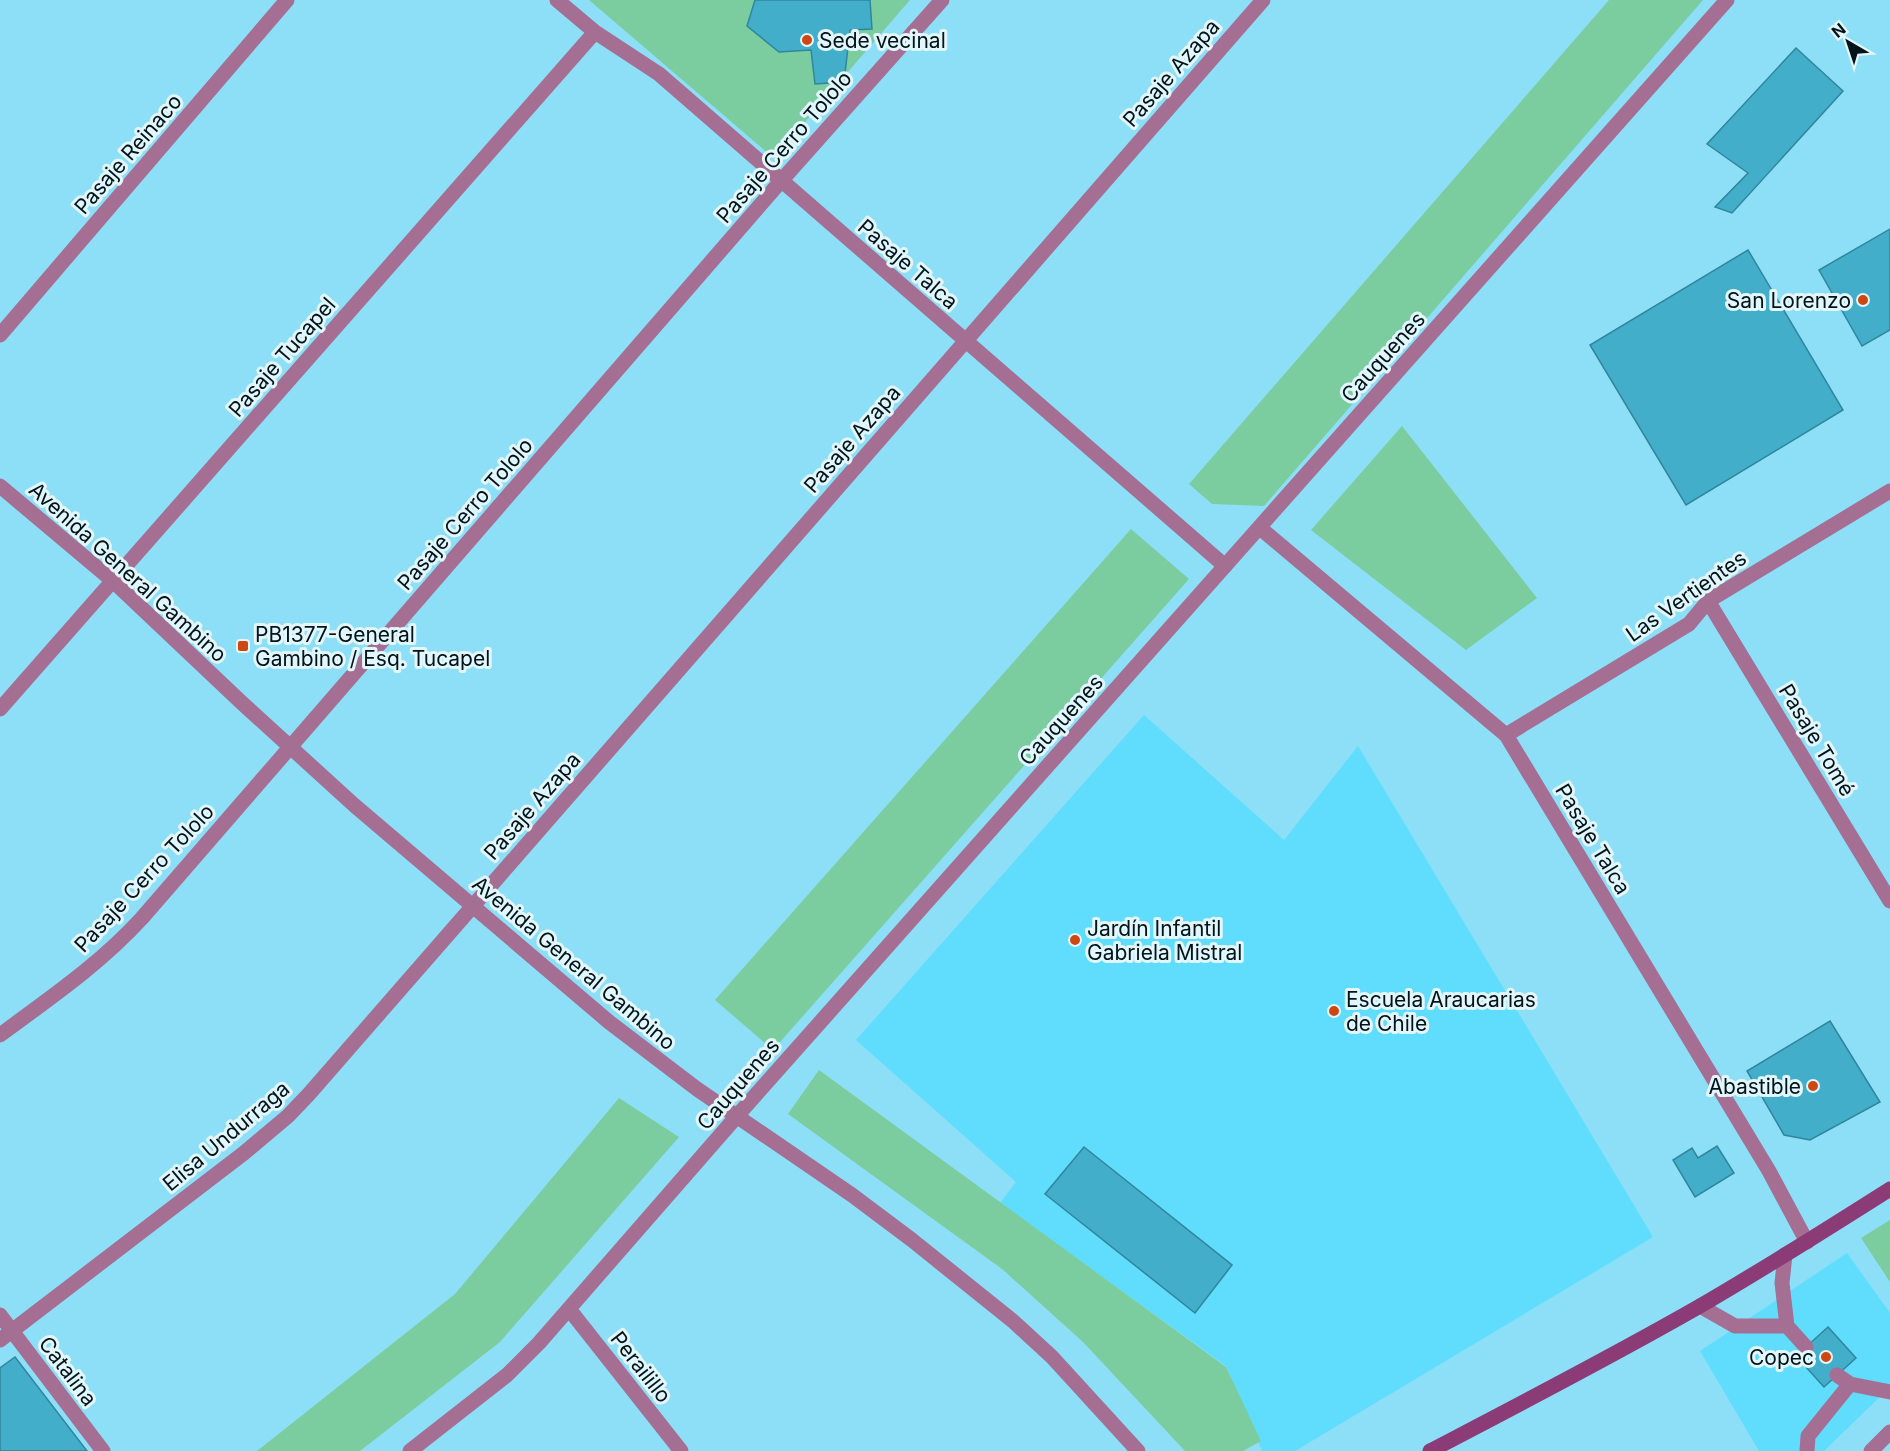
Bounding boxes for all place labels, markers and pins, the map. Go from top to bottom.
place label: Sede vecinal [819,28,946,53]
marker: Sede vecinal [800,33,814,47]
place label: San Lorenzo [1727,288,1851,313]
marker: San Lorenzo [1856,293,1870,307]
place label: PB1377-General Gambino / Esq. Tucapel [255,622,490,671]
marker: PB1377-General Gambino / Esq. Tucapel [236,639,250,653]
place label: Jardín Infantil Gabriela Mistral [1087,916,1242,965]
marker: Jardín Infantil Gabriela Mistral [1068,933,1082,947]
place label: Escuela Araucarias de Chile [1346,987,1536,1036]
marker: Escuela Araucarias de Chile [1327,1004,1341,1018]
place label: Abastible [1708,1074,1801,1099]
marker: Abastible [1806,1079,1820,1093]
place label: Copec [1749,1345,1814,1370]
marker: Copec [1819,1350,1833,1364]

